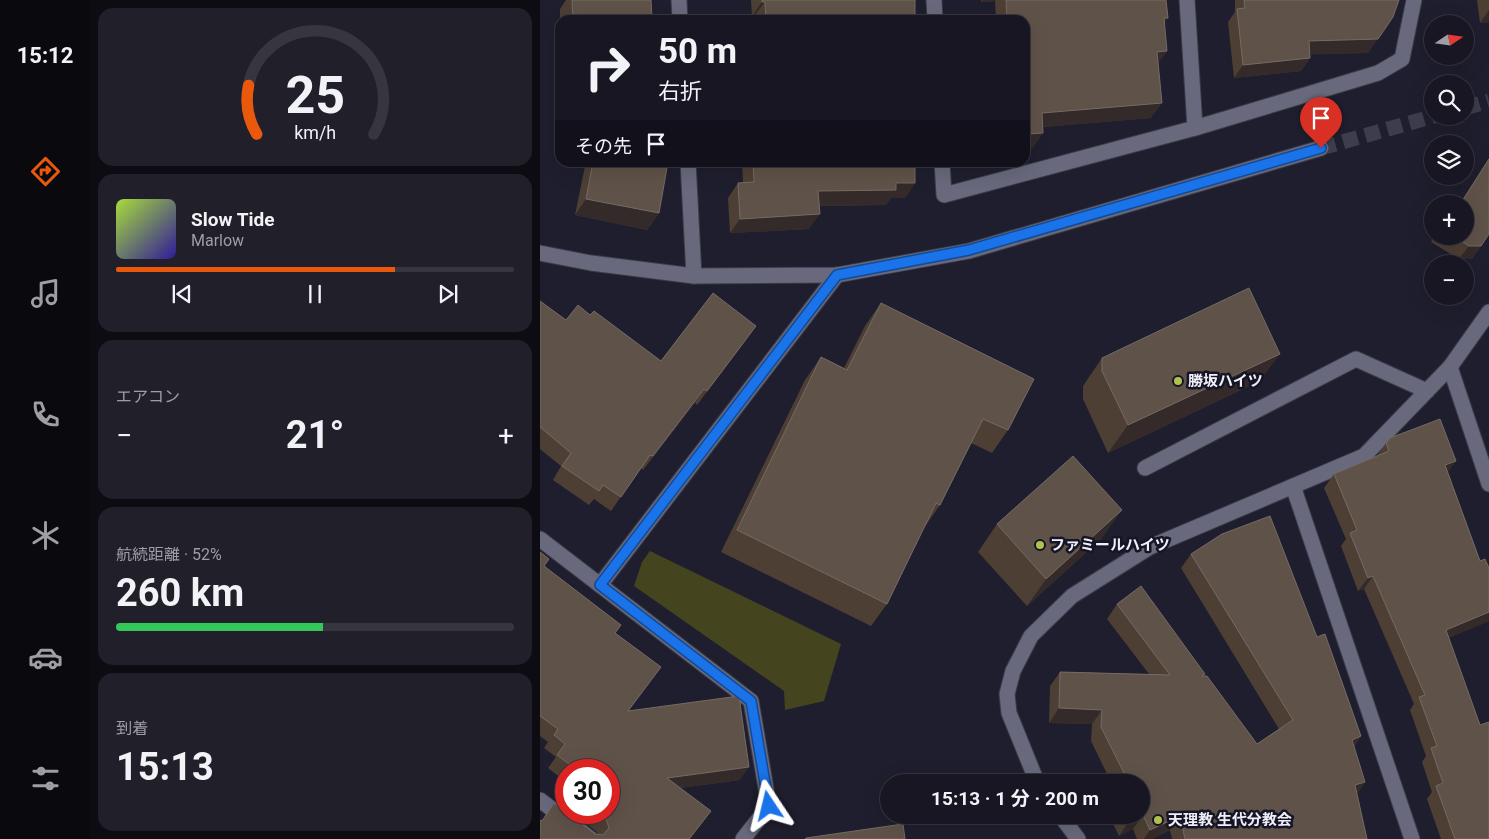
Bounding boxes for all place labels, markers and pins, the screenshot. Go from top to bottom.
pin [1300,97,1342,148]
place label: 勝坂ハイツ [1188,372,1263,390]
marker: 勝坂ハイツ [1172,375,1184,387]
place label: ファミールハイツ [1050,536,1170,554]
marker: ファミールハイツ [1034,539,1046,551]
place label: 天理教 生代分教会 [1168,811,1292,829]
marker: 天理教 生代分教会 [1152,814,1164,826]

